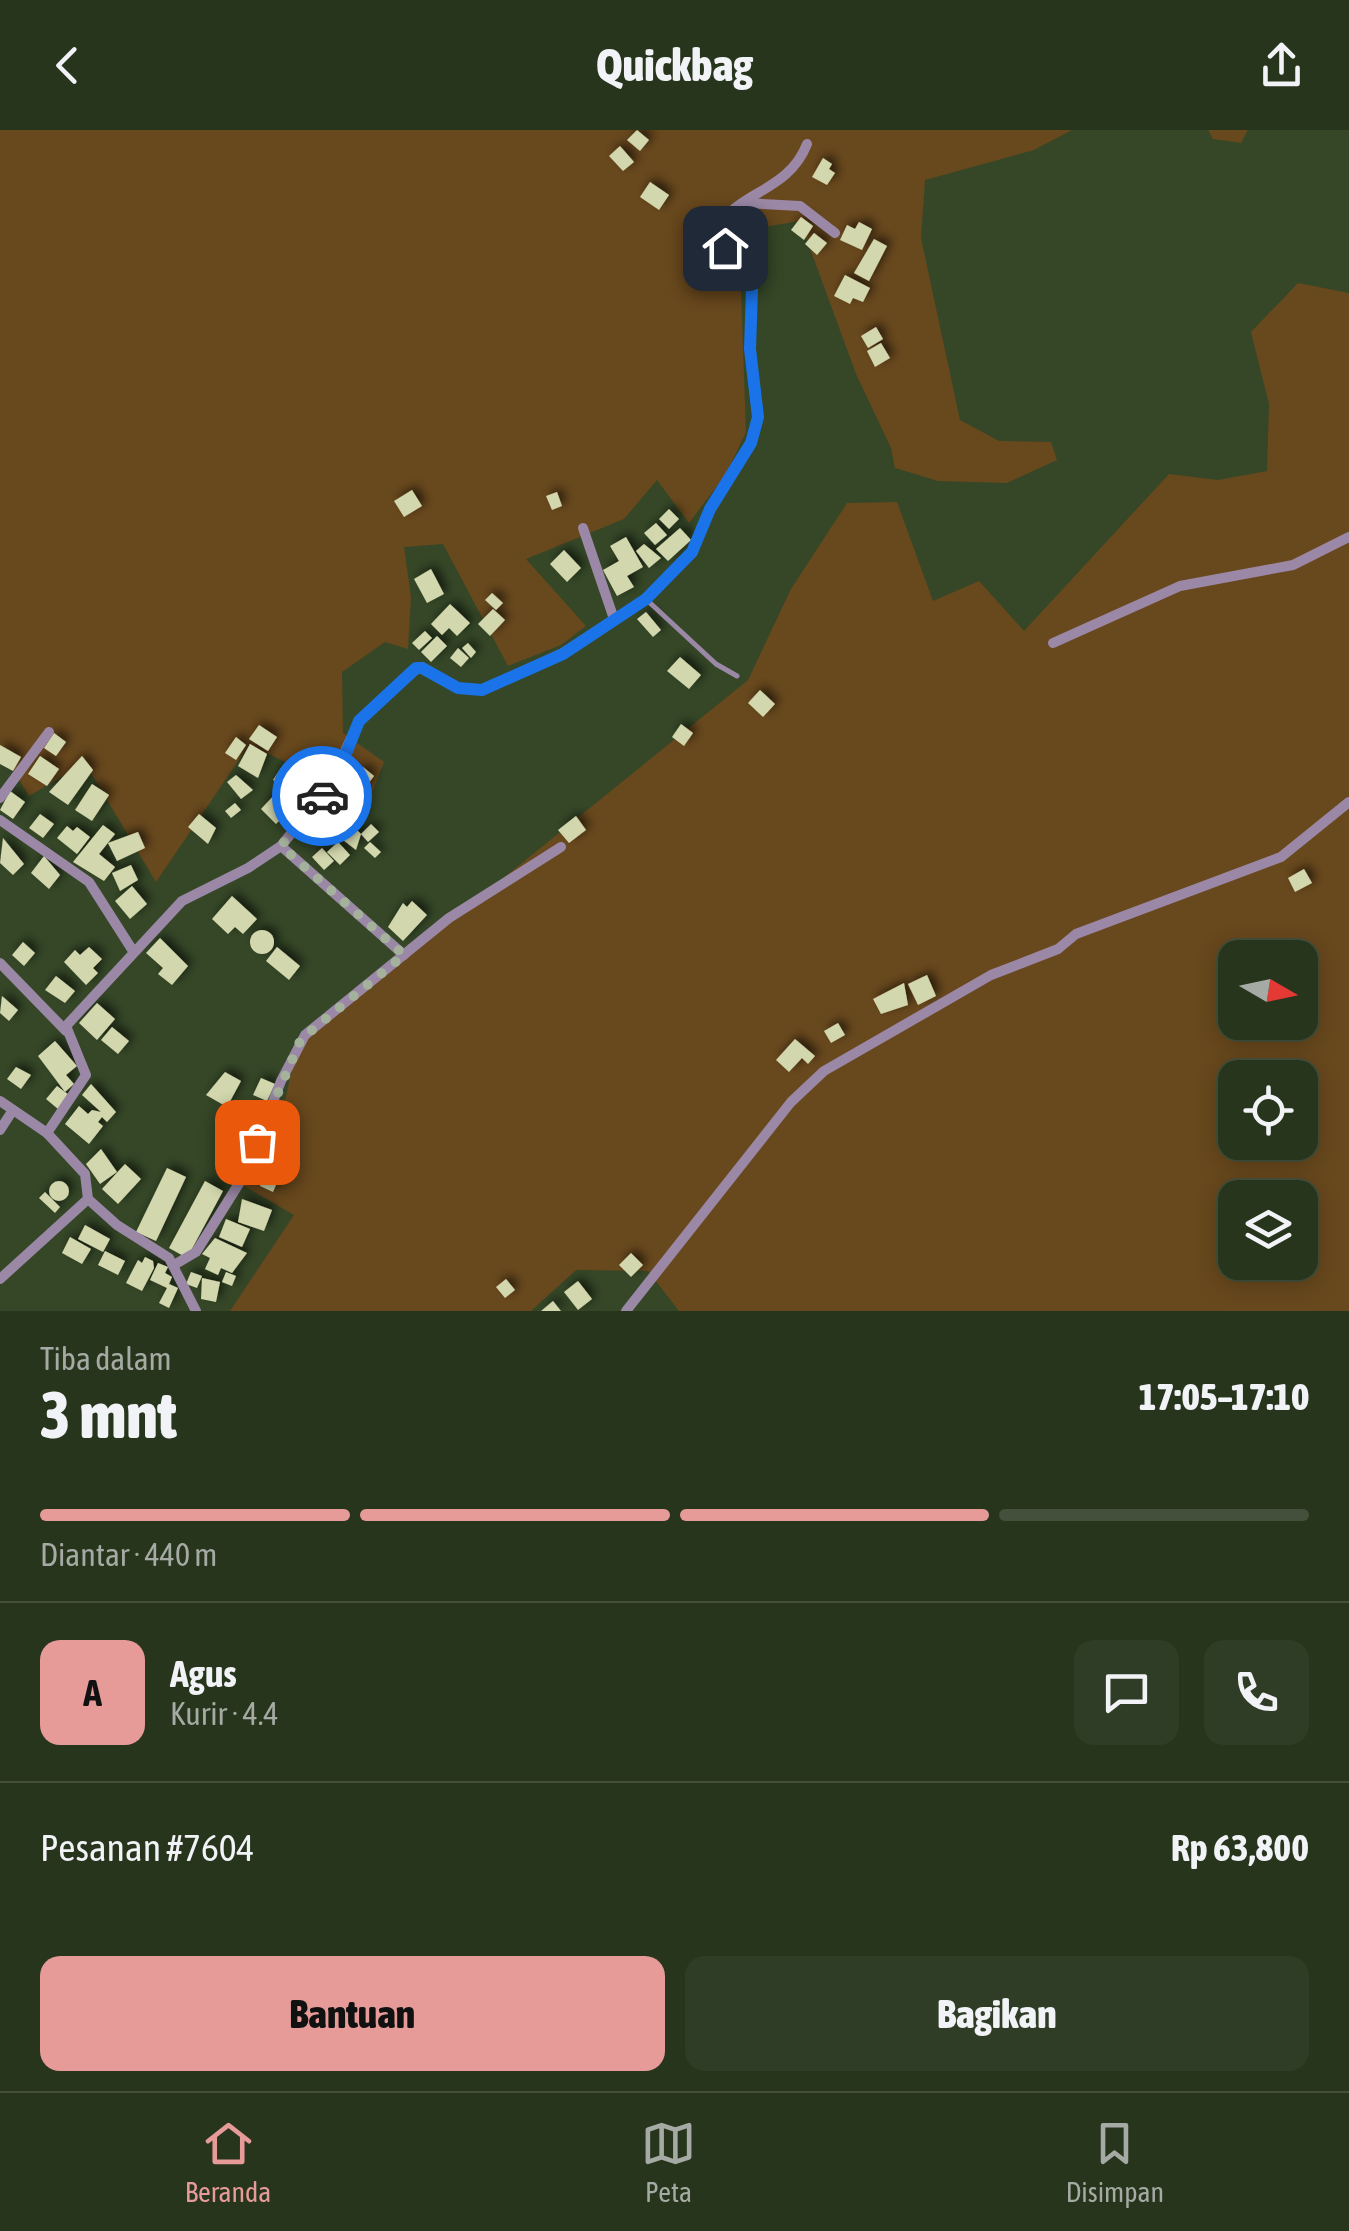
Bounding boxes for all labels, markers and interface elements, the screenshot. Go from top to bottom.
icon: back [40,38,95,93]
icon: share [1254,38,1309,93]
text: Quickbag [596,39,753,91]
pin [683,206,768,291]
icon: home [698,221,753,276]
courier [272,746,372,846]
icon: car [295,769,350,824]
north arrow [1218,940,1318,1040]
map controls [1218,940,1318,1280]
button: locate [1218,1060,1318,1160]
pin [215,1100,300,1185]
icon: bag [230,1115,285,1170]
button: layers [1218,1180,1318,1280]
text: Tiba dalam [40,1340,172,1377]
text: 17:05–17:10 [1139,1375,1309,1418]
text: 3 mnt [40,1377,177,1452]
text: Diantar · 440 m [40,1536,217,1573]
button: chat [1074,1640,1179,1745]
button: phone [1204,1640,1309,1745]
text: Agus [170,1652,237,1695]
text: A [83,1671,102,1714]
text: Kurir · 4.4 [170,1695,278,1732]
text: Pesanan #7604 [40,1826,254,1869]
text: Rp 63,800 [1171,1826,1309,1869]
button: Bantuan [40,1956,665,2071]
button: Bagikan [685,1956,1309,2071]
tab: Beranda [185,2116,271,2208]
tab: Peta [641,2116,696,2208]
tab: Disimpan [1066,2116,1164,2208]

